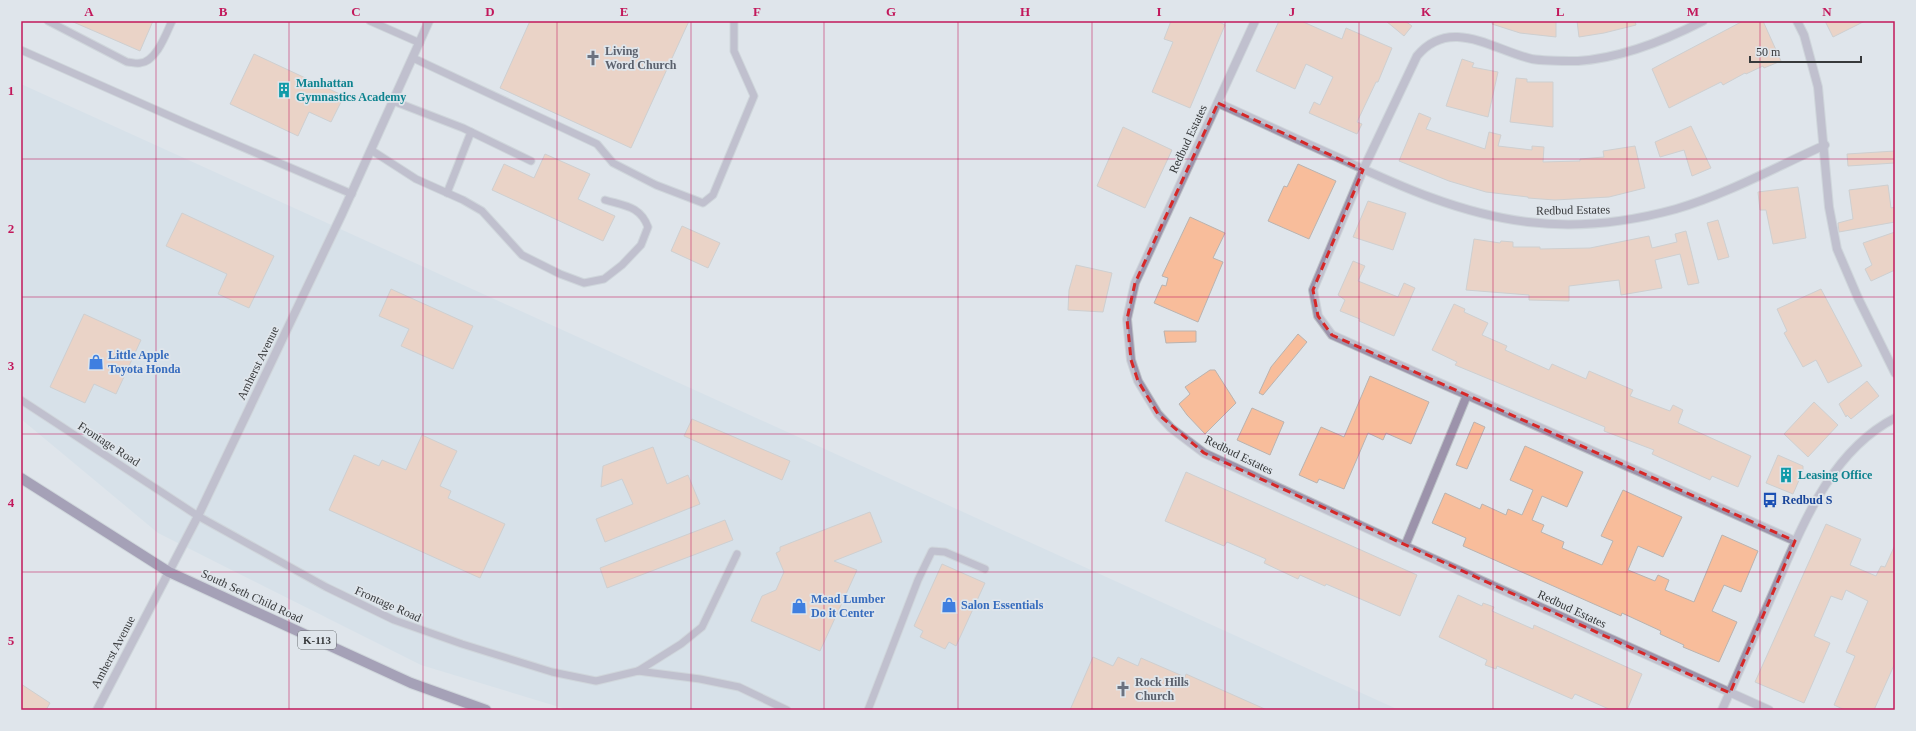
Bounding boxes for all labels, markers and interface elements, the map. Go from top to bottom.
text: A [84,4,94,19]
text: B [219,4,228,19]
text: C [351,4,361,19]
text: D [485,4,495,19]
text: E [620,4,628,19]
text: F [753,4,761,19]
text: G [886,4,896,19]
text: H [1020,4,1030,19]
text: I [1156,4,1162,19]
text: J [1289,4,1296,19]
text: K [1421,4,1432,19]
text: L [1556,4,1565,19]
text: M [1687,4,1699,19]
text: N [1822,4,1832,19]
scale bar [1750,38,1861,64]
place label: Living Word Church [605,44,677,72]
text: 50 m [1756,45,1781,59]
church icon: Living Word Church [584,49,602,67]
place label: Manhattan Gymnastics Academy [296,76,406,104]
building icon: Manhattan Gymnastics Academy [275,81,293,99]
text: 1 [8,83,14,98]
street label: Redbud Estates [1166,102,1210,176]
street label: Redbud Estates [1536,202,1611,218]
text: 2 [8,221,14,236]
street label: Amherst Avenue [234,324,282,402]
place label: Little Apple Toyota Honda [108,348,181,376]
shop icon: Little Apple Toyota Honda [87,353,105,371]
text: 3 [8,358,15,373]
street label: Frontage Road [75,419,143,469]
street label: Redbud Estates [1203,432,1276,478]
building icon: Leasing Office [1777,466,1795,484]
place label: Leasing Office [1798,468,1873,482]
bus stop icon: Redbud S [1761,491,1779,509]
place label: Redbud S [1782,493,1833,507]
text: 4 [8,495,15,510]
street label: South Seth Child Road [199,566,305,626]
street label: Frontage Road [353,583,423,625]
street label: Redbud Estates [1535,587,1609,631]
place label: Mead Lumber Do it Center [811,592,886,620]
shop icon: Salon Essentials [940,596,958,614]
shop icon: Mead Lumber Do it Center [790,597,808,615]
place label: Salon Essentials [961,598,1044,612]
street label: Amherst Avenue [88,613,138,691]
road number: K-113 [298,631,336,649]
text: 5 [8,633,15,648]
place label: Rock Hills Church [1135,675,1189,703]
church icon: Rock Hills Church [1114,680,1132,698]

